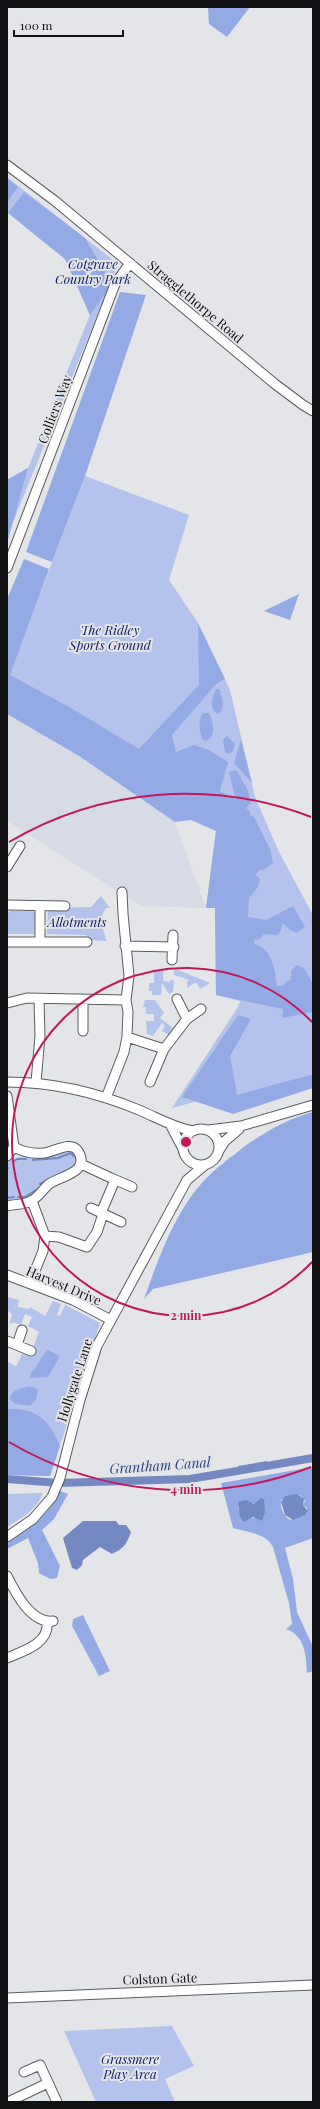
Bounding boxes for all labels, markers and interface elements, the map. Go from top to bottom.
scale bar [14,12,123,38]
text: 100 m [20,17,53,33]
park label: Cotgrave Country Park [55,255,131,287]
street label: Stragglethorpe Road [145,256,248,346]
street label: Colliers Way [33,372,75,446]
park label: The Ridley Sports Ground [68,621,152,653]
park label: Allotments [45,913,107,930]
centre of rings [179,1135,193,1149]
street label: Harvest Drive [24,1262,105,1309]
text: 2 min [171,1307,202,1323]
street label: Hollygate Lane [53,1336,96,1424]
water label: Grantham Canal [109,1452,212,1478]
text: 4 min [170,1481,202,1497]
street label: Colston Gate [122,1968,198,1988]
park label: Grassmere Play Area [101,2050,159,2082]

